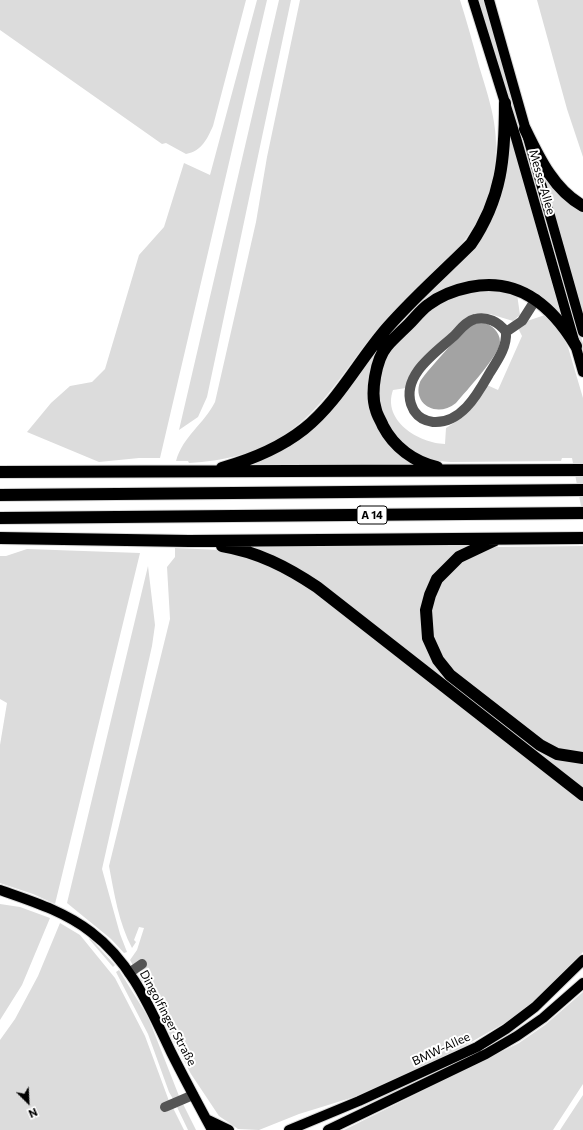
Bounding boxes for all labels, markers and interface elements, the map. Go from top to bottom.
street label: Messe-Allee [526,148,558,216]
road number: A 14 [357,506,387,524]
street label: Dingolfinger Straße [137,968,199,1068]
street label: BMW-Allee [410,1029,472,1069]
north arrow [8,1082,48,1122]
text: N [27,1106,40,1121]

